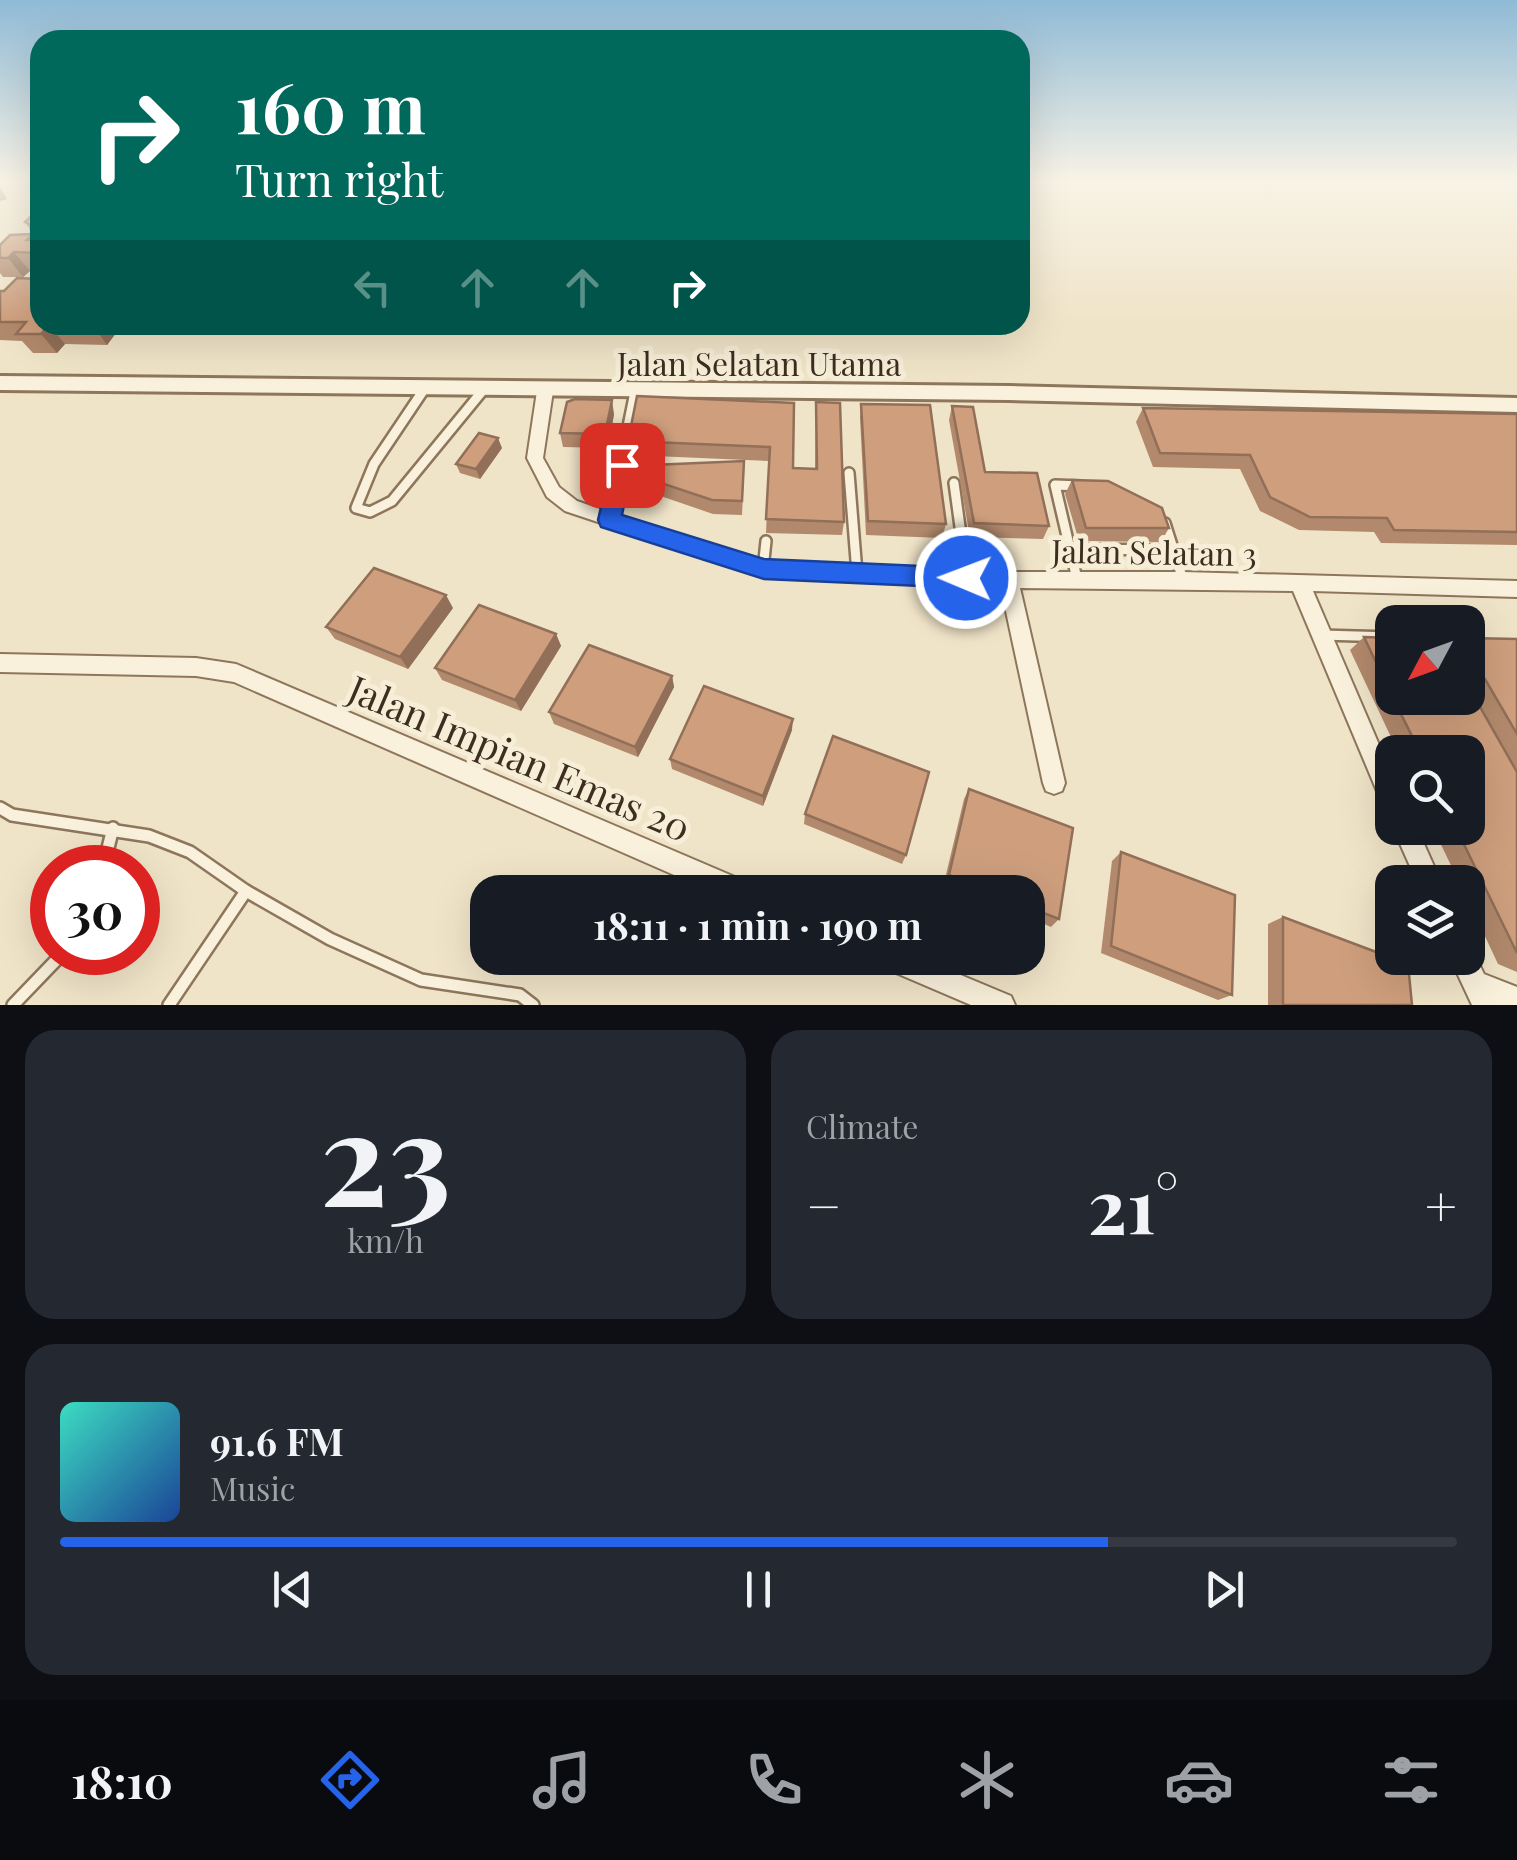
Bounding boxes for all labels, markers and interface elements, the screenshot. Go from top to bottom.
text: 160 m [235,58,426,152]
icon: right [70,70,200,200]
text: Turn right [235,148,443,208]
icon: left [345,260,400,315]
icon: ahead [450,260,505,315]
icon: ahead [555,260,610,315]
icon: right [660,260,715,315]
street label: Jalan Selatan Utama [616,341,901,384]
pin [580,423,665,508]
icon: arrive [595,438,650,493]
position arrow [914,526,1018,630]
street label: Jalan Selatan 3 [1050,528,1257,574]
north arrow [1375,605,1485,715]
map controls [1375,605,1485,975]
street label: Jalan Impian Emas 20 [340,662,699,852]
button: search [1375,735,1485,845]
speed limit sign: 30 [30,845,160,975]
button: layers [1375,865,1485,975]
text: 18:11 · 1 min · 190 m [593,899,922,950]
text: 23 [320,1066,451,1240]
text: Climate [806,1104,918,1147]
text: 21° [1088,1153,1179,1253]
text: − [806,1167,842,1241]
text: + [1425,1167,1457,1241]
text: km/h [347,1218,424,1261]
text: 91.6 FM [210,1415,344,1466]
text: Music [210,1466,295,1509]
icon: previous [265,1562,320,1617]
icon: pause [731,1562,786,1617]
icon: next [1197,1562,1252,1617]
icon: directions [315,1745,385,1815]
icon: music [527,1745,597,1815]
icon: phone [739,1745,809,1815]
icon: climate [952,1745,1022,1815]
icon: car [1164,1745,1234,1815]
icon: filters [1376,1745,1446,1815]
text: 18:10 [71,1750,173,1810]

